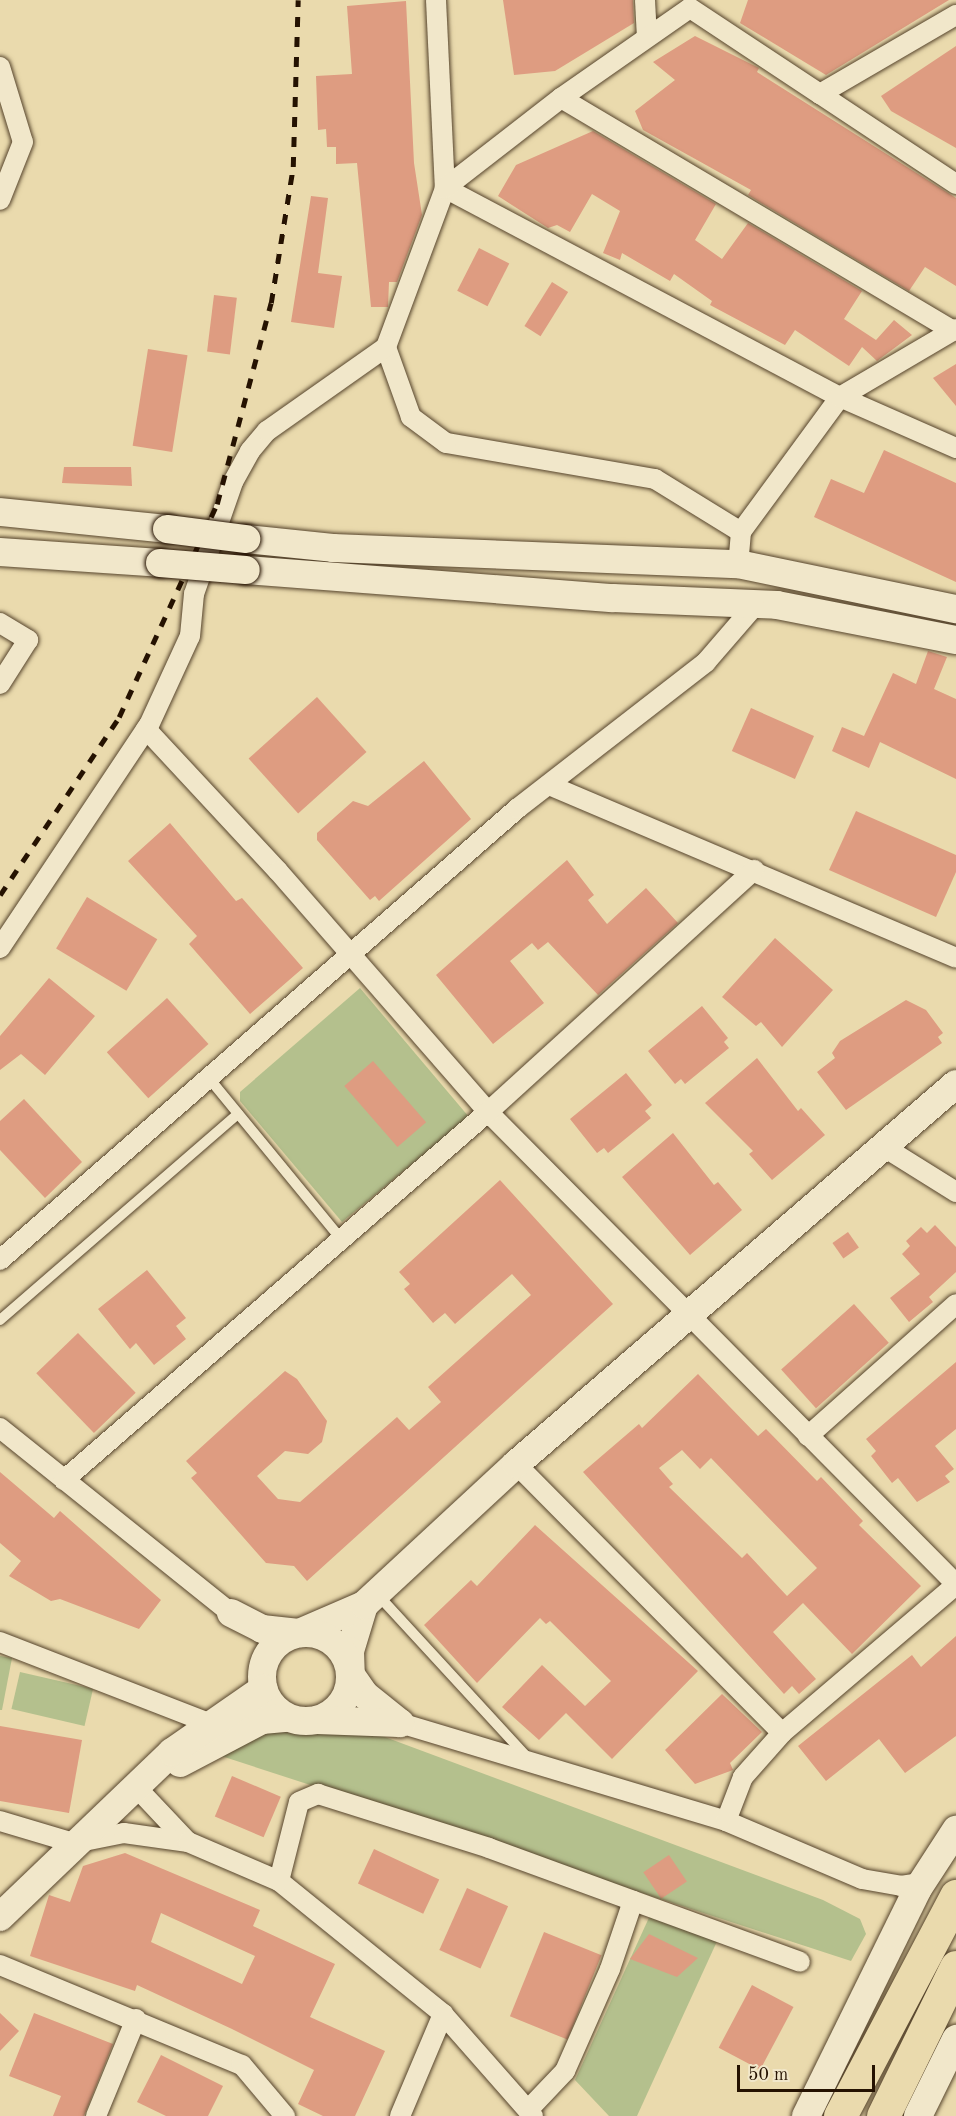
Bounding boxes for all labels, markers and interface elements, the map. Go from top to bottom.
scale bar [740,2053,878,2091]
text: 50 m [748,2066,788,2084]

